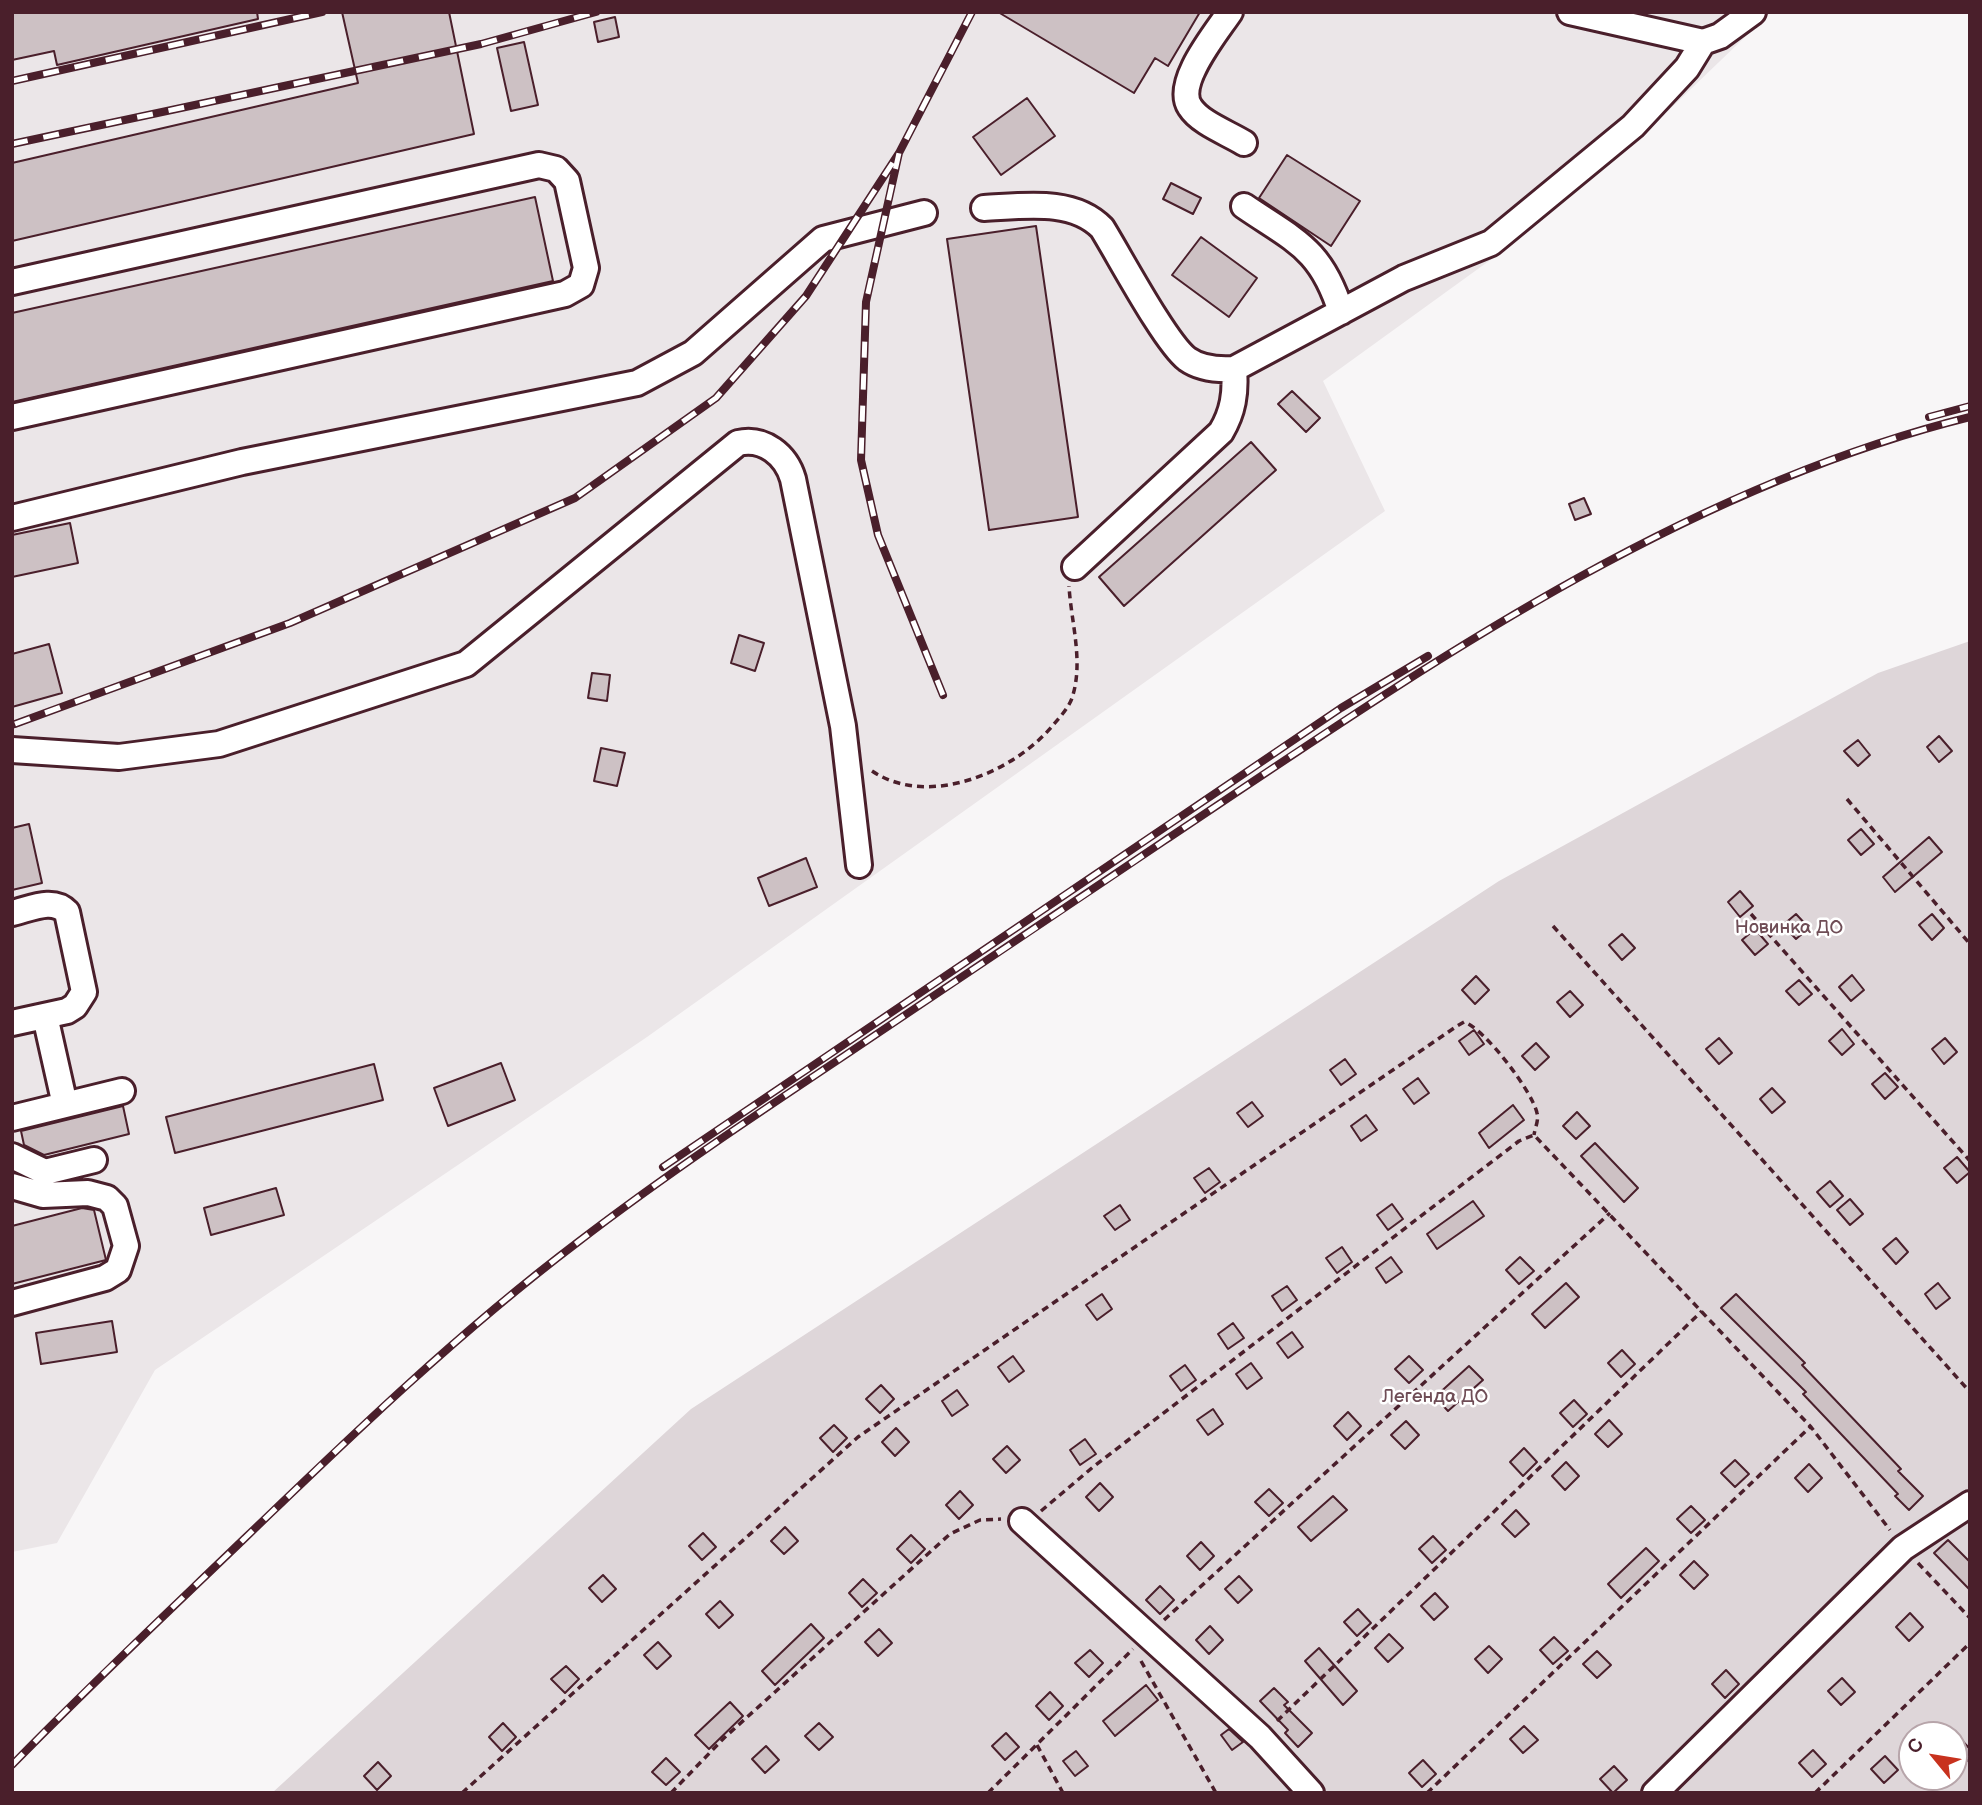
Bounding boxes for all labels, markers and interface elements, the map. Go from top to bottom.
park label: Новинка ДО [1735,917,1843,939]
park label: Легенда ДО [1382,1386,1488,1408]
north arrow [1898,1721,1968,1791]
text: С [1903,1735,1929,1758]

